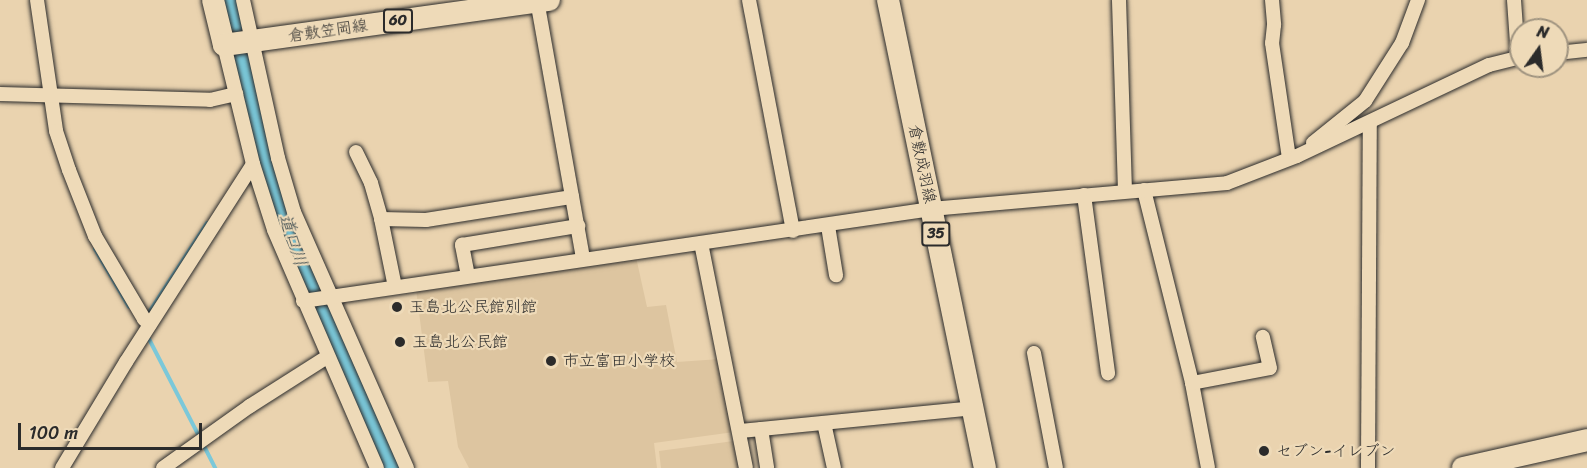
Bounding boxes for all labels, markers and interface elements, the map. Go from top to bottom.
road number: 60 [383,9,413,33]
street label: 倉敷笠岡線 [287,16,369,46]
text: N [1534,17,1552,47]
north arrow [1509,18,1569,78]
street label: 倉敷成羽線 [904,123,940,205]
water label: 道口川 [274,211,312,269]
road number: 35 [921,222,951,246]
place label: 玉島北公民館別館 [409,297,537,317]
marker: 玉島北公民館別館 [390,300,404,314]
place label: 玉島北公民館 [412,332,508,352]
marker: 玉島北公民館 [393,335,407,349]
place label: 市立富田小学校 [563,351,675,371]
marker: 市立富田小学校 [544,354,558,368]
scale bar [21,411,206,449]
text: 100 m [29,417,78,449]
place label: セブン-イレブン [1276,441,1395,461]
marker: セブン-イレブン [1257,444,1271,458]

